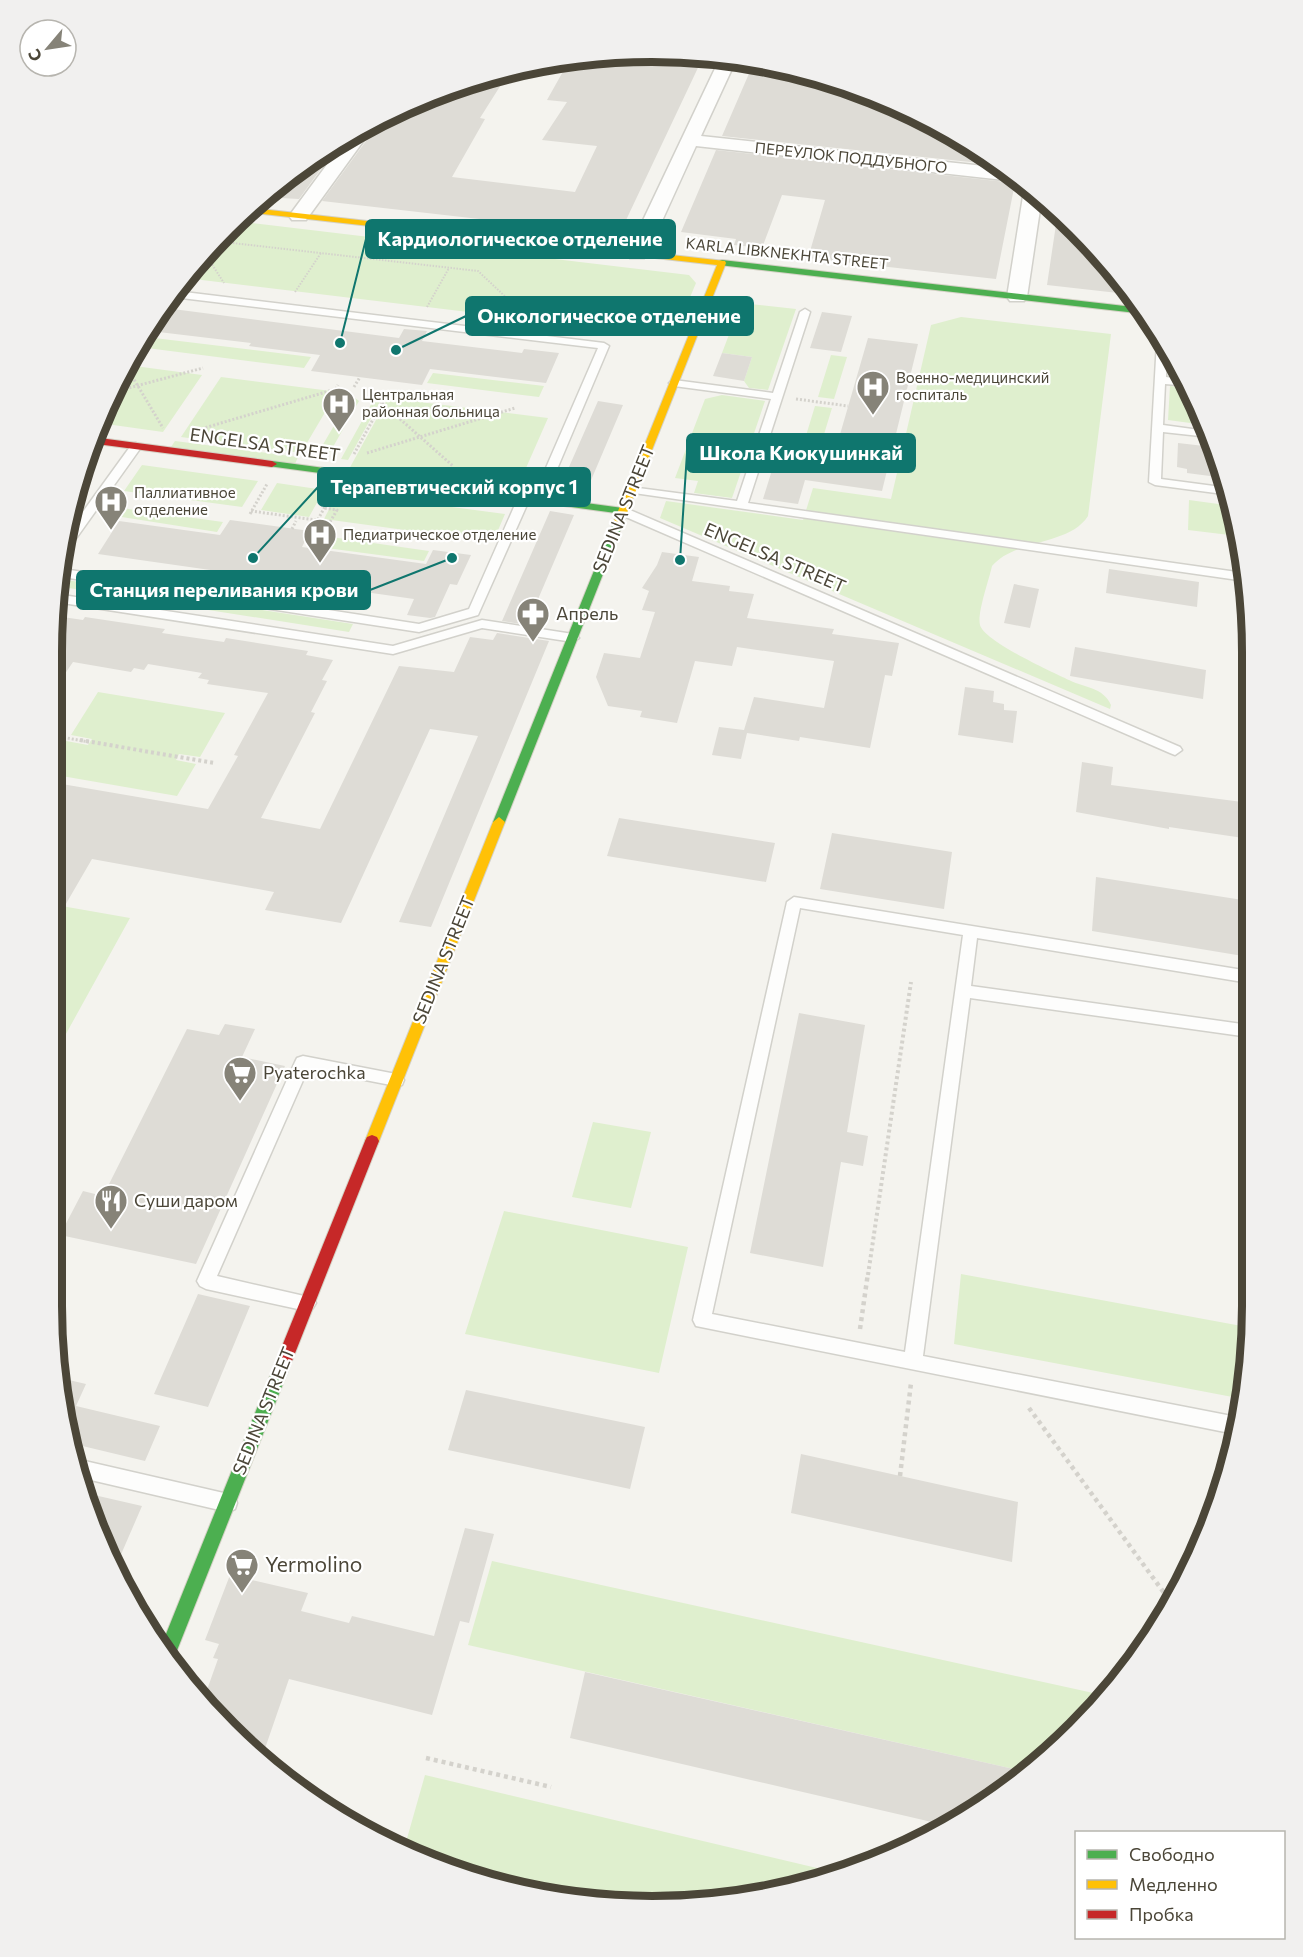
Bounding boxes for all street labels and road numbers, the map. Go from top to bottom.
street label: ПЕРЕУЛОК ПОДДУБНОГО [754,138,948,176]
street label: KARLA LIBKNEKHTA STREET [685,233,890,273]
street label: ENGELSA STREET [188,423,342,465]
street label: SEDINA STREET [587,442,659,576]
street label: ENGELSA STREET [701,517,850,597]
street label: SEDINA STREET [407,893,479,1027]
street label: SEDINA STREET [227,1344,299,1478]

